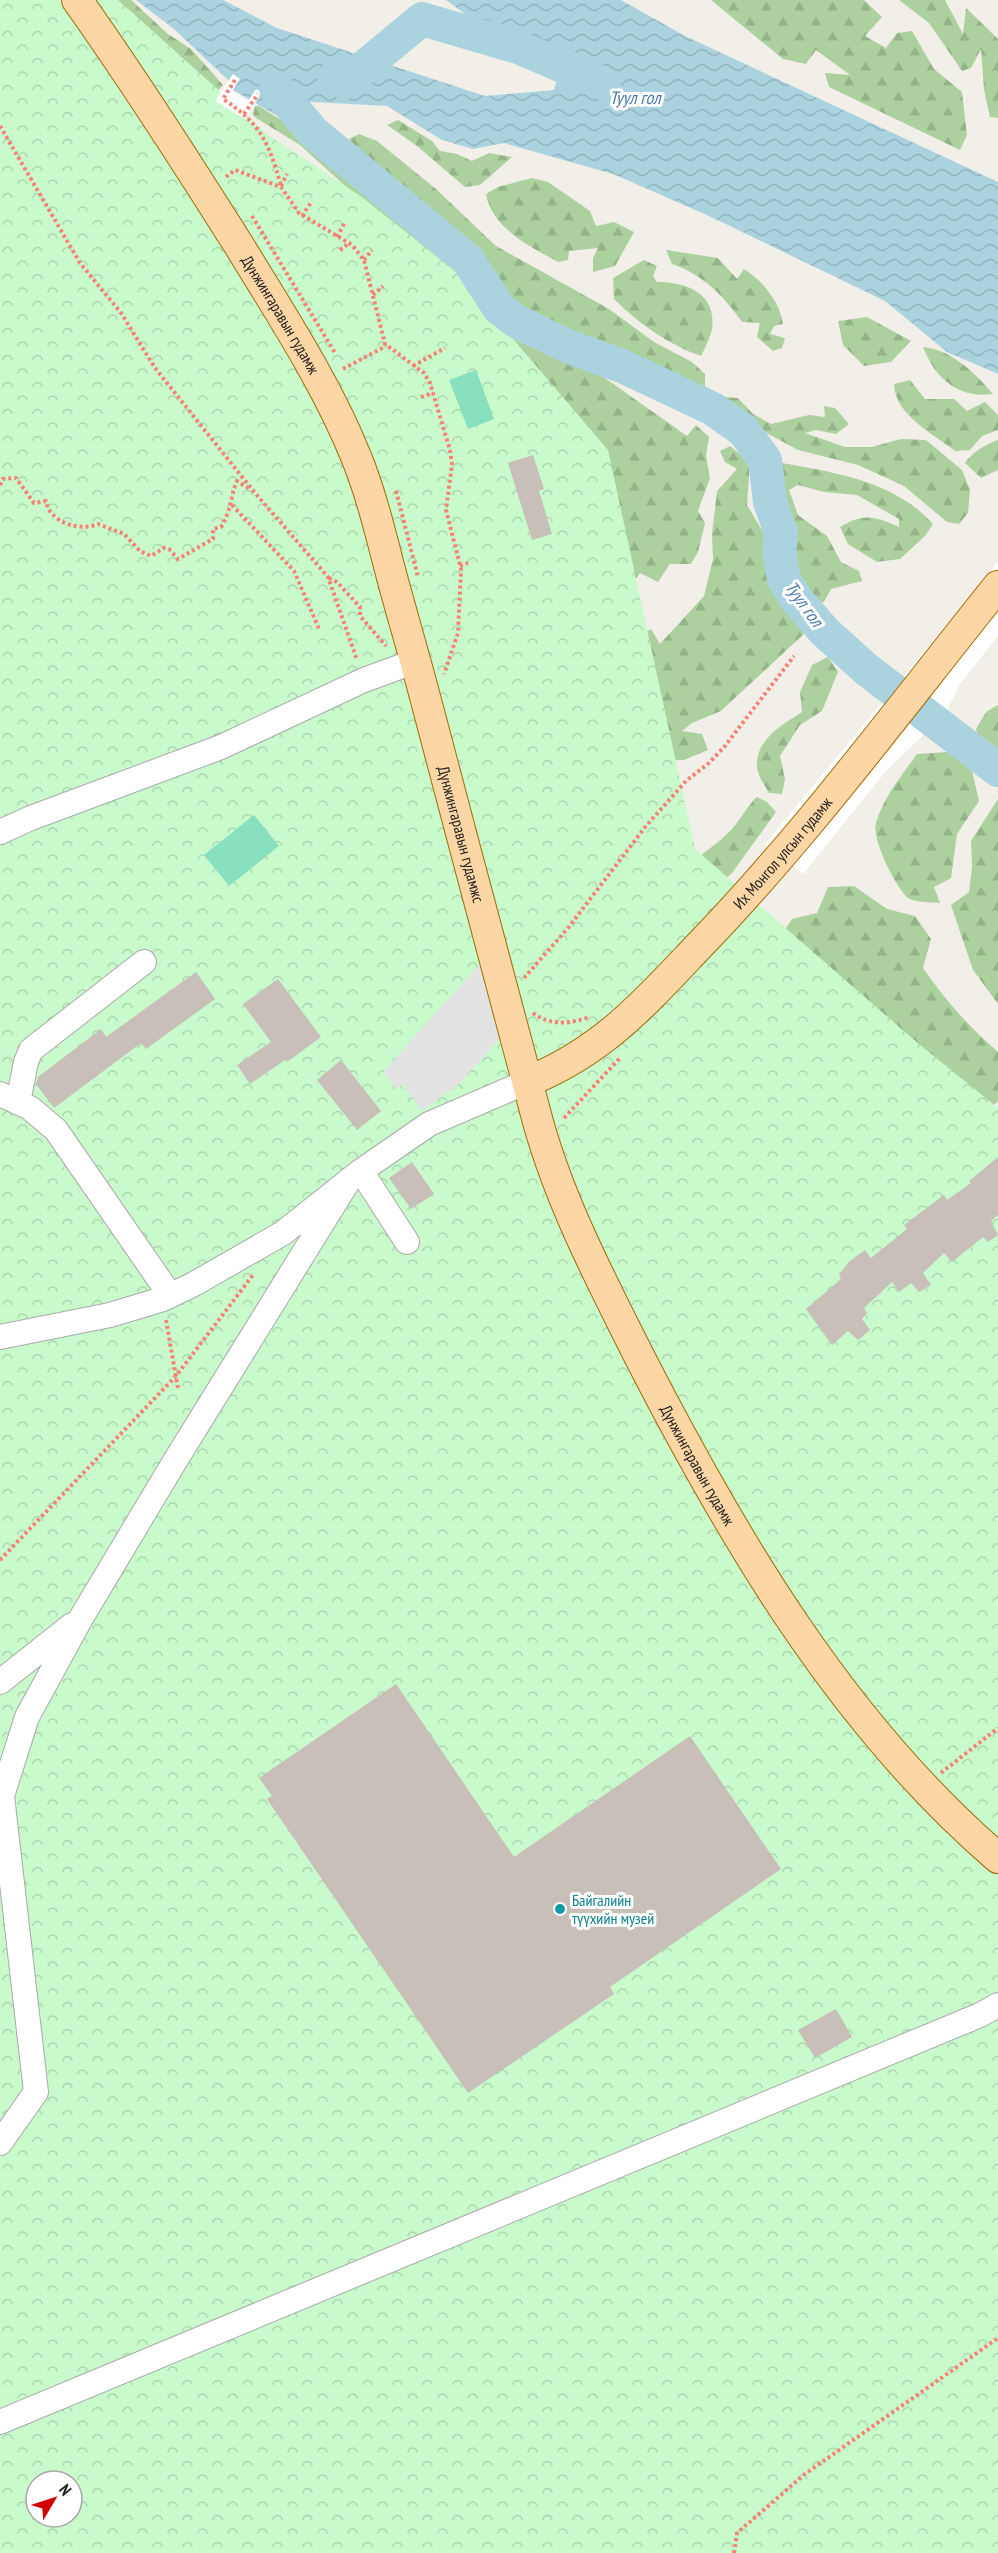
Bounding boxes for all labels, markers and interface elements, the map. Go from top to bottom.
water label: Туул гол [610,86,662,109]
street label: Дүнжингаравын гудамж [237,252,324,378]
water label: Туул гол [780,576,830,632]
street label: Дүнжингаравын гудамжс [434,764,489,905]
street label: Их Монгол улсын гудамж [729,792,836,913]
street label: Дүнжингаравын гудамж [656,1401,740,1529]
place label: Байгалийн түүхийн музей [572,1890,654,1928]
marker: Байгалийн түүхийн музей [553,1902,567,1916]
north arrow [24,2469,84,2529]
text: N [55,2480,76,2499]

